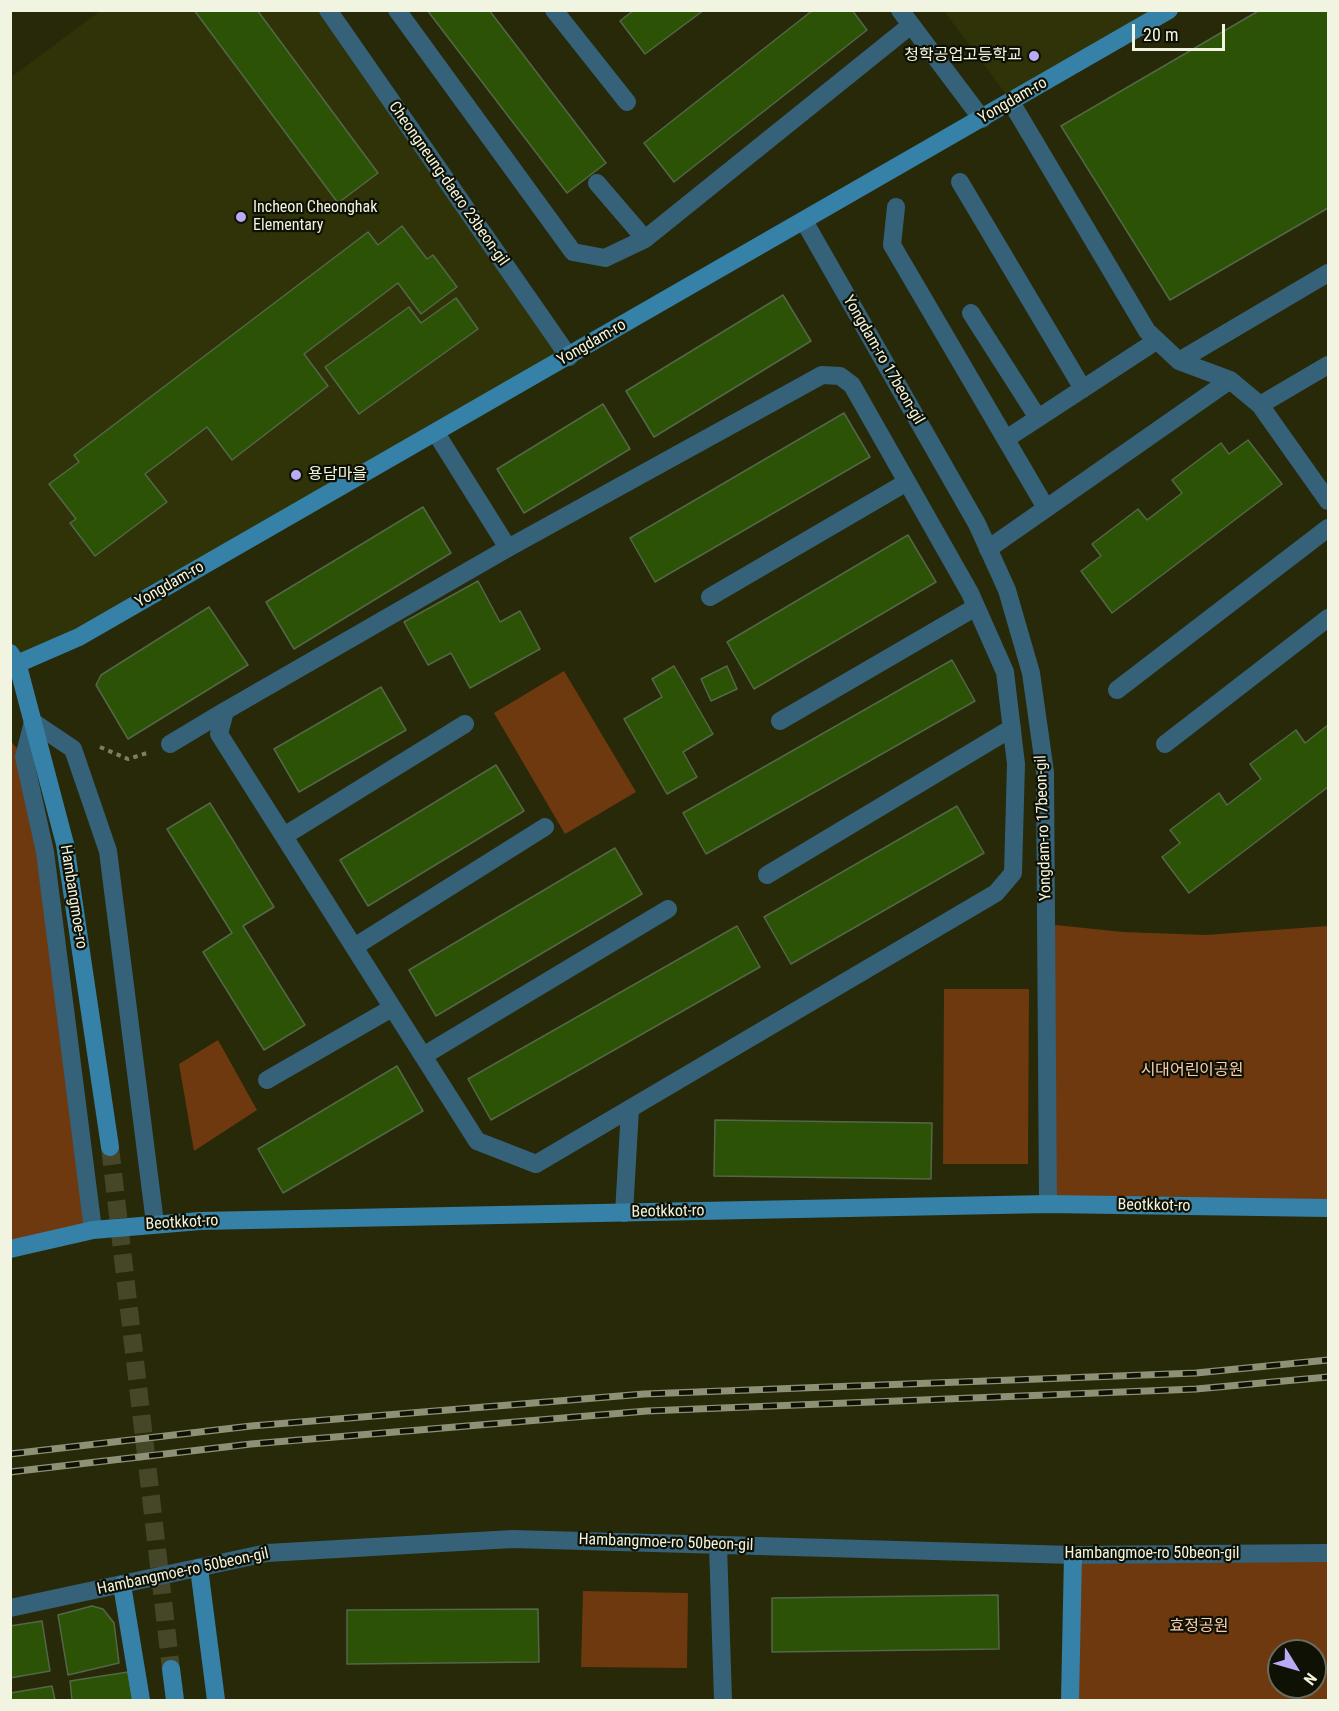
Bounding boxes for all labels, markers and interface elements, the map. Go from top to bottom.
scale bar [1135,12,1228,50]
text: 20 m [1143,24,1178,45]
place label: 청학공업고등학교 [904,46,1022,66]
marker: 청학공업고등학교 [1027,49,1041,63]
street label: Yongdam-ro [975,74,1051,128]
street label: Cheongneung-daero 23beon-gil [384,98,512,270]
place label: Incheon Cheonghak Elementary [253,198,377,236]
marker: Incheon Cheonghak Elementary [234,210,248,224]
street label: Yongdam-ro 17beon-gil [838,292,928,428]
street label: Yongdam-ro [554,316,630,370]
place label: 용담마을 [308,465,367,485]
marker: 용담마을 [289,468,303,482]
street label: Yongdam-ro [132,558,208,612]
street label: Yongdam-ro 17beon-gil [1032,755,1056,901]
street label: Hambangmoe-ro [55,844,91,950]
park label: 시대어린이공원 [1140,1061,1244,1081]
street label: Beotkkot-ro [1117,1196,1191,1216]
street label: Beotkkot-ro [631,1202,705,1222]
street label: Beotkkot-ro [145,1212,219,1234]
street label: Hambangmoe-ro 50beon-gil [578,1530,754,1556]
street label: Hambangmoe-ro 50beon-gil [95,1544,271,1600]
street label: Hambangmoe-ro 50beon-gil [1065,1544,1239,1564]
park label: 효정공원 [1170,1617,1228,1637]
north arrow [1267,1639,1327,1699]
text: N [1300,1669,1321,1689]

